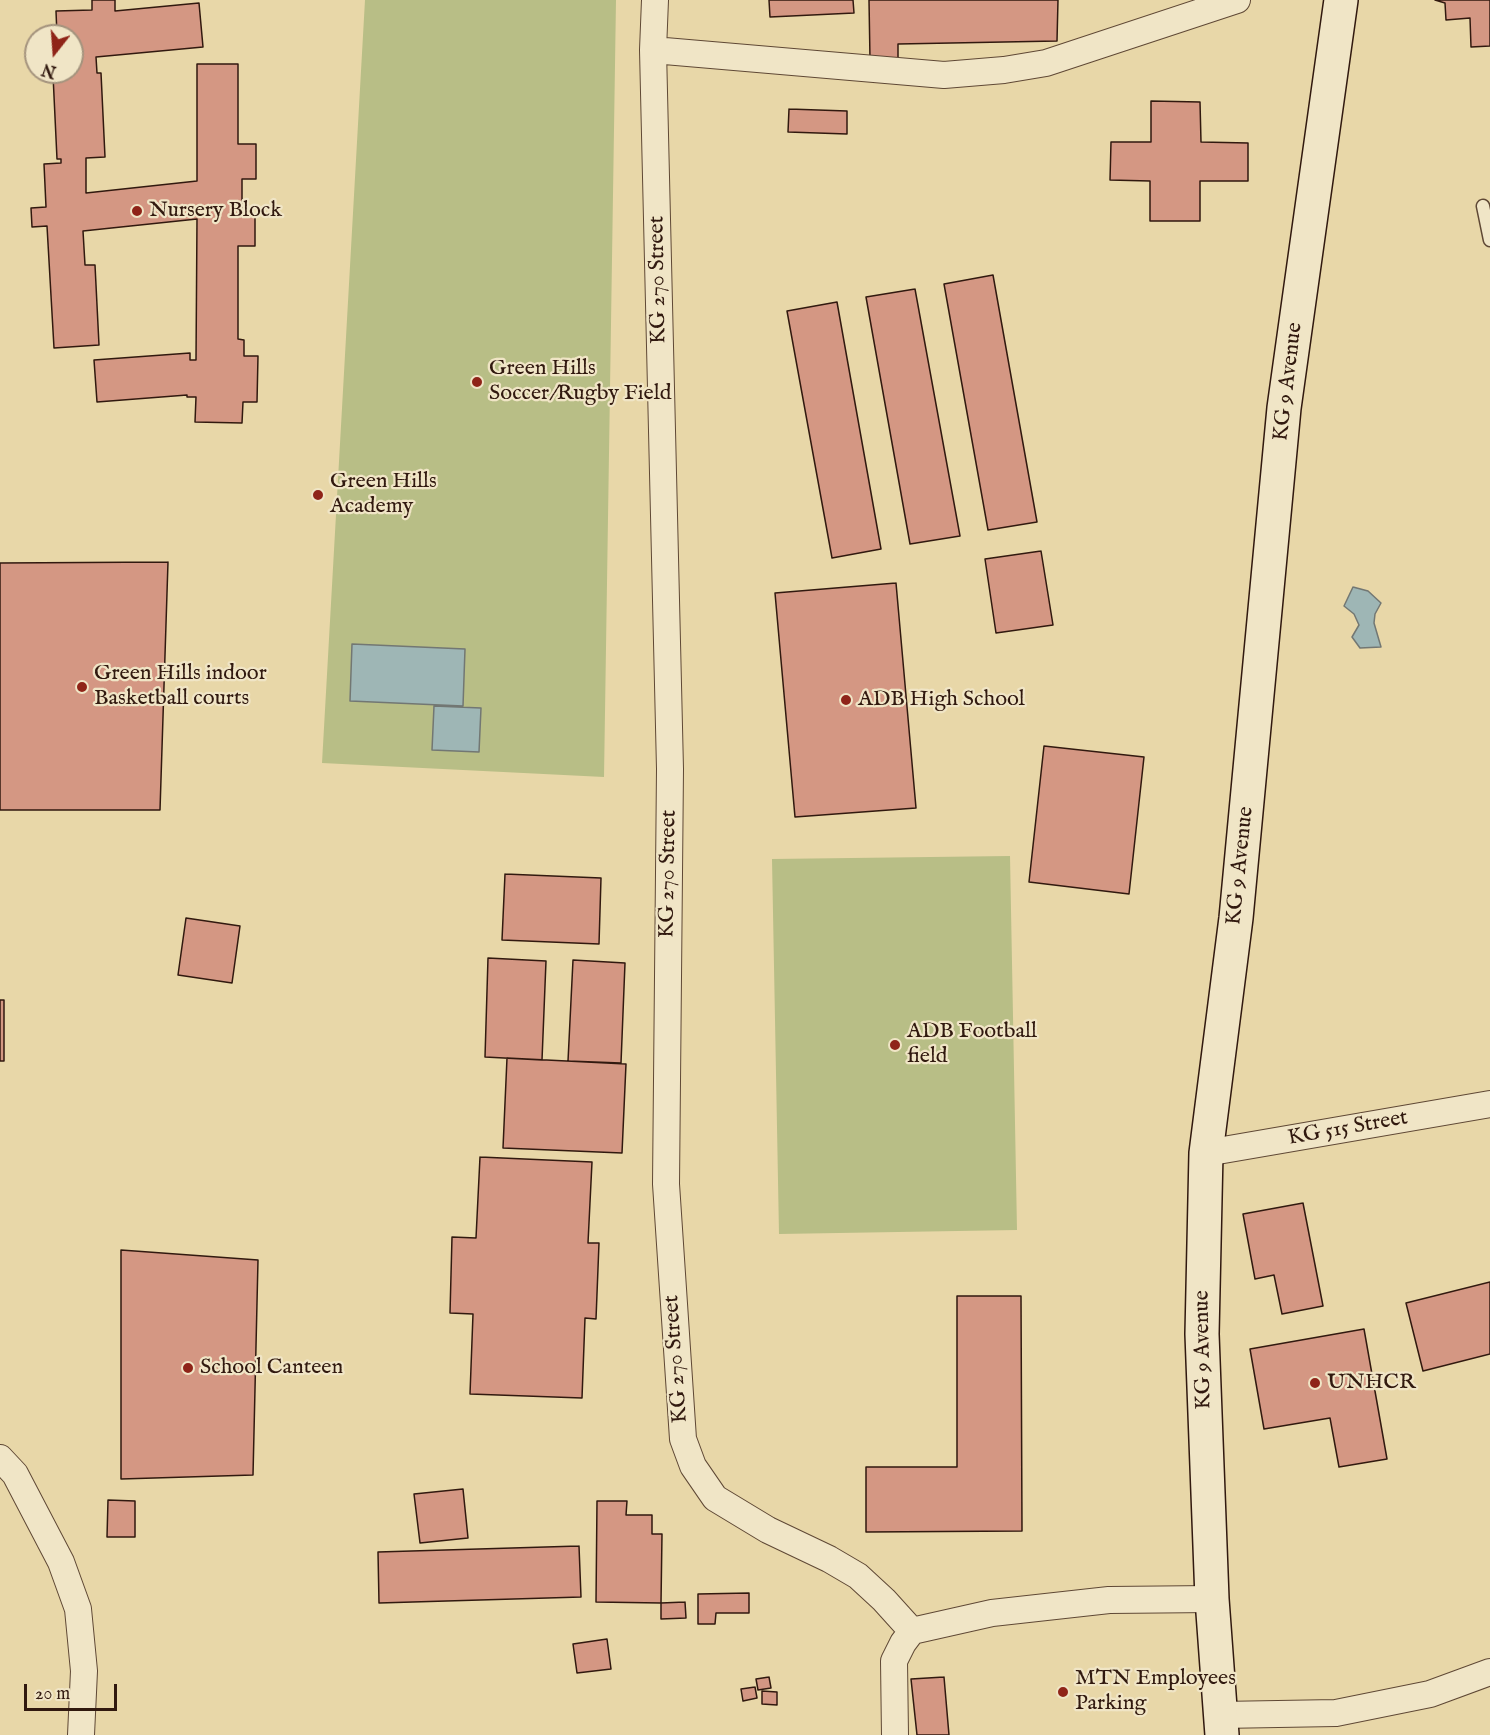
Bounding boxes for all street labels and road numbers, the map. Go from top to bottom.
street label: KG 270 Street [645,216,673,344]
street label: KG 9 Avenue [1269,321,1309,443]
street label: KG 9 Avenue [1222,805,1260,927]
street label: KG 270 Street [655,810,683,938]
street label: KG 515 Street [1286,1105,1410,1153]
street label: KG 9 Avenue [1190,1290,1218,1410]
street label: KG 270 Street [659,1294,695,1424]

